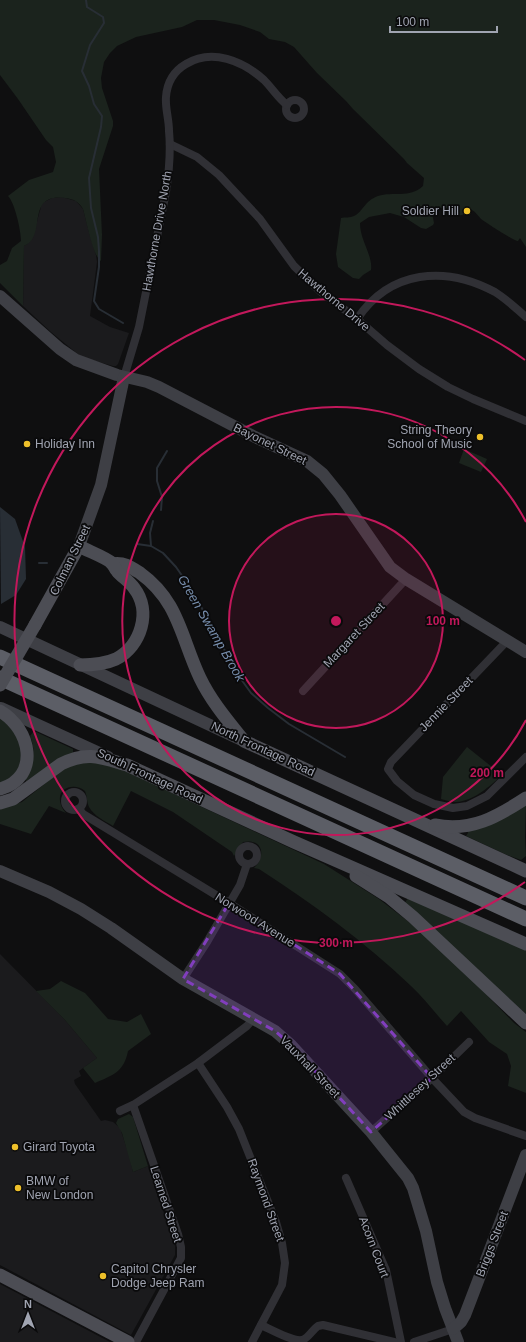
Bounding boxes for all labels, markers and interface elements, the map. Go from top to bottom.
scale bar [390,8,497,34]
text: 100 m [396,15,429,29]
street label: Hawthorne Drive North [140,170,174,292]
place label: Soldier Hill [402,204,459,218]
marker: Soldier Hill [462,206,472,216]
street label: Hawthorne Drive [295,266,373,334]
street label: Bayonet Street [231,420,309,468]
place label: String Theory School of Music [387,423,472,451]
marker: String Theory School of Music [475,432,485,442]
place label: Holiday Inn [35,437,95,451]
marker: Holiday Inn [22,439,32,449]
street label: Colman Street [47,522,93,598]
water label: Green Swamp Brook [175,572,249,686]
street label: Margaret Street [320,599,388,670]
centre of rings [329,614,343,628]
text: 100 m [426,614,460,628]
street label: Jennie Street [416,673,476,734]
street label: North Frontage Road [209,719,317,779]
street label: South Frontage Road [95,745,205,807]
text: 200 m [470,766,504,780]
street label: Norwood Avenue [213,890,298,950]
text: 300 m [319,936,353,950]
street label: Vauxhall Street [277,1033,343,1101]
street label: Whittlesey Street [382,1051,458,1123]
place label: Girard Toyota [23,1140,95,1154]
marker: Girard Toyota [10,1142,20,1152]
street label: Raymond Street [245,1157,288,1244]
street label: Learned Street [147,1164,185,1245]
place label: BMW of New London [26,1174,93,1202]
marker: BMW of New London [13,1183,23,1193]
street label: Briggs Street [473,1208,511,1279]
street label: Acorn Court [356,1215,392,1280]
place label: Capitol Chrysler Dodge Jeep Ram [111,1262,204,1290]
marker: Capitol Chrysler Dodge Jeep Ram [98,1271,108,1281]
north arrow [8,1294,48,1334]
text: N [24,1298,32,1310]

